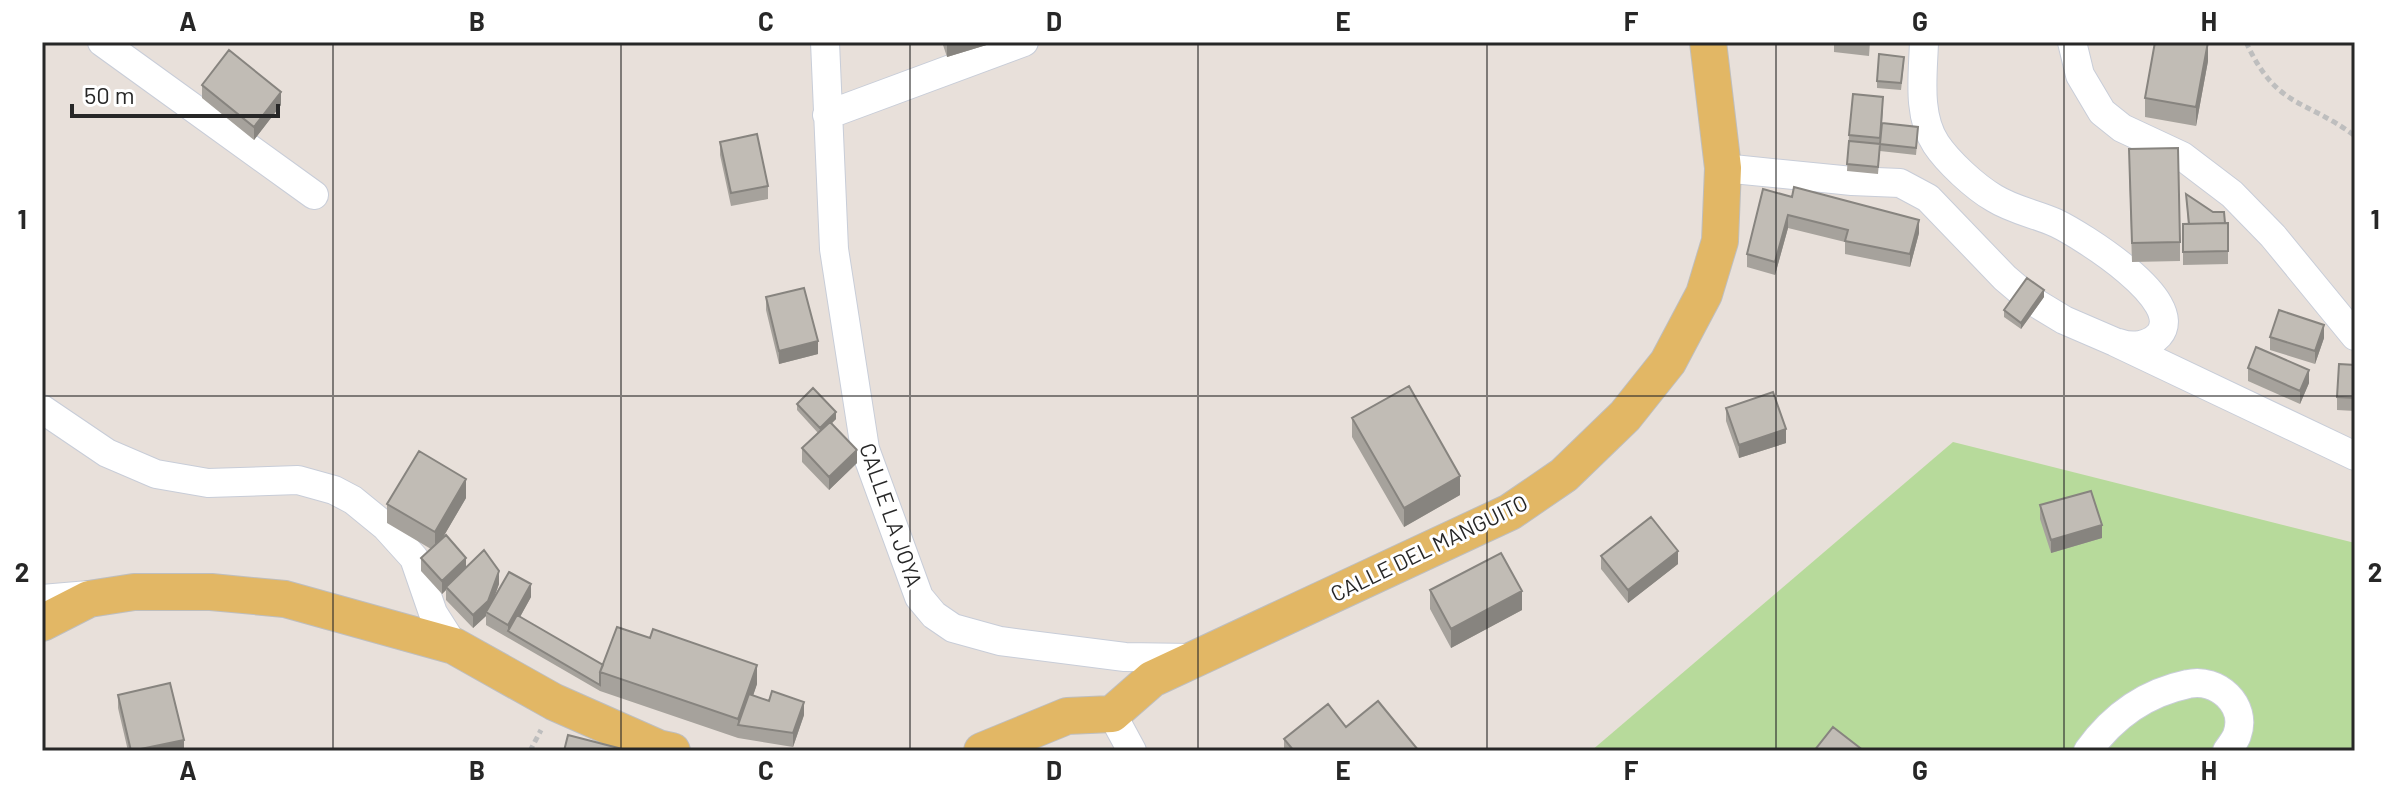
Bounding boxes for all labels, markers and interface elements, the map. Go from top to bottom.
text: A [179,5,197,36]
text: B [469,5,485,36]
text: C [758,5,774,36]
text: D [1046,5,1062,36]
text: E [1335,5,1351,36]
text: F [1624,5,1639,36]
text: G [1912,5,1928,36]
text: H [2201,5,2217,36]
scale bar [72,68,278,118]
text: 50 m [84,80,135,109]
text: 1 [17,203,27,234]
text: 1 [2370,203,2380,234]
street label: CALLE LA JOYA [855,439,929,590]
street label: CALLE DEL MANGUITO [1326,488,1531,606]
text: 2 [15,556,29,587]
text: 2 [2368,556,2382,587]
text: A [179,754,197,785]
text: B [469,754,485,785]
text: C [758,754,774,785]
text: D [1046,754,1062,785]
text: E [1335,754,1351,785]
text: F [1624,754,1639,785]
text: G [1912,754,1928,785]
text: H [2201,754,2217,785]

